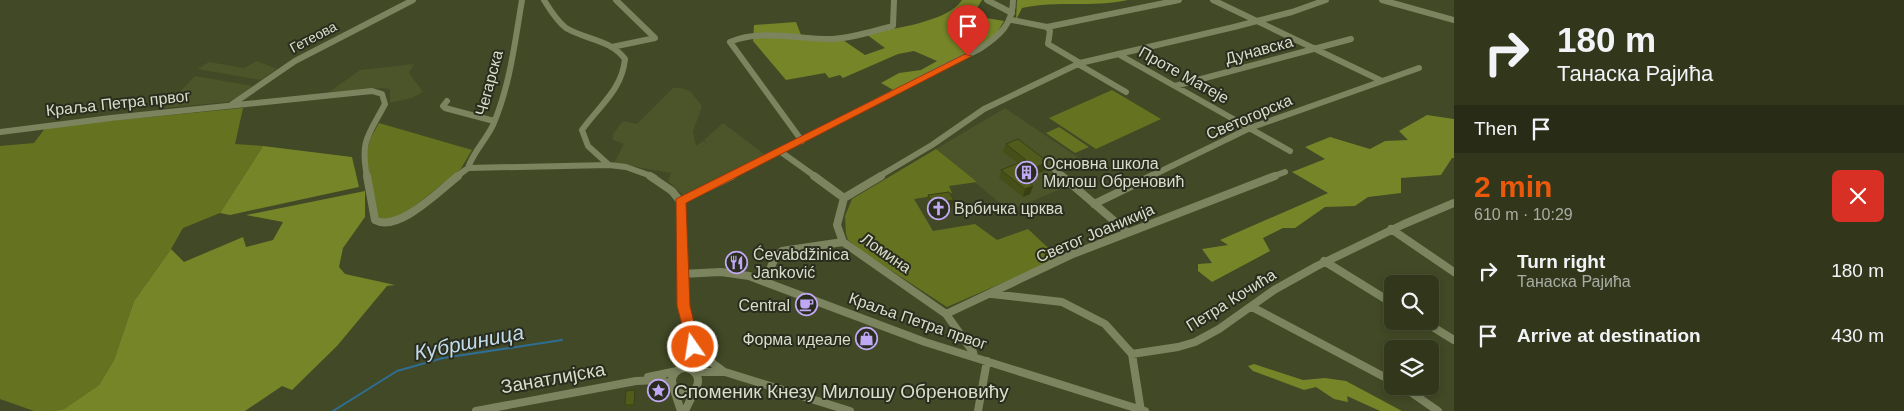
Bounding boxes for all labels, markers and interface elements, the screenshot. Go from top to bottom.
pin [947,5,989,56]
icon: arrive [954,12,982,40]
street label: Гетеова [287,18,339,56]
icon: right [1474,20,1539,85]
text: 180 m [1557,20,1656,59]
street label: Дунавска [1223,33,1295,67]
street label: Проте Матеје [1136,43,1232,107]
street label: Чегарска [472,48,506,118]
text: Танаска Рајића [1557,61,1713,86]
street label: Краља Петра првог [45,87,191,119]
street label: Светогорска [1203,91,1295,143]
icon: arrive [1527,115,1555,143]
text: Then [1474,118,1517,139]
place label: Основна школа Милош Обреновић [1043,155,1184,190]
building icon: Основна школа Милош Обреновић [1015,160,1039,184]
text: 2 min [1474,170,1552,203]
button: close [1832,170,1884,222]
church icon: Врбичка црква [926,196,950,220]
place label: Врбичка црква [954,200,1063,217]
street label: Светог Јоаникија [1033,200,1157,266]
text: 610 m · 10:29 [1474,206,1573,223]
street label: Ломина [858,230,914,276]
place label: Ćevabdžinica Janković [753,245,849,281]
restaurant icon: Ćevabdžinica Janković [725,251,749,275]
text: Turn right [1517,251,1605,272]
icon: right [1474,257,1502,285]
text: 180 m [1831,260,1884,281]
street label: Петра Кочића [1183,266,1279,334]
text: Танаска Рајића [1517,273,1631,290]
map controls [1384,275,1439,395]
button: search [1384,275,1439,330]
street label: Краља Петра првог [847,289,989,353]
cafe icon: Central [794,293,818,317]
place label: Central [738,297,790,314]
water label: Кубршница [412,320,526,364]
position arrow [666,320,718,372]
icon: arrive [1474,322,1502,350]
text: Arrive at destination [1517,325,1701,346]
text: 430 m [1831,325,1884,346]
shop icon: Форма идеале [855,327,879,351]
place label: Форма идеале [742,331,851,348]
button: layers [1384,340,1439,395]
street label: Занатлијска [499,358,607,398]
place icon: Споменик Кнезу Милошу Обреновићу [646,379,670,403]
place label: Споменик Кнезу Милошу Обреновићу [674,381,1009,402]

